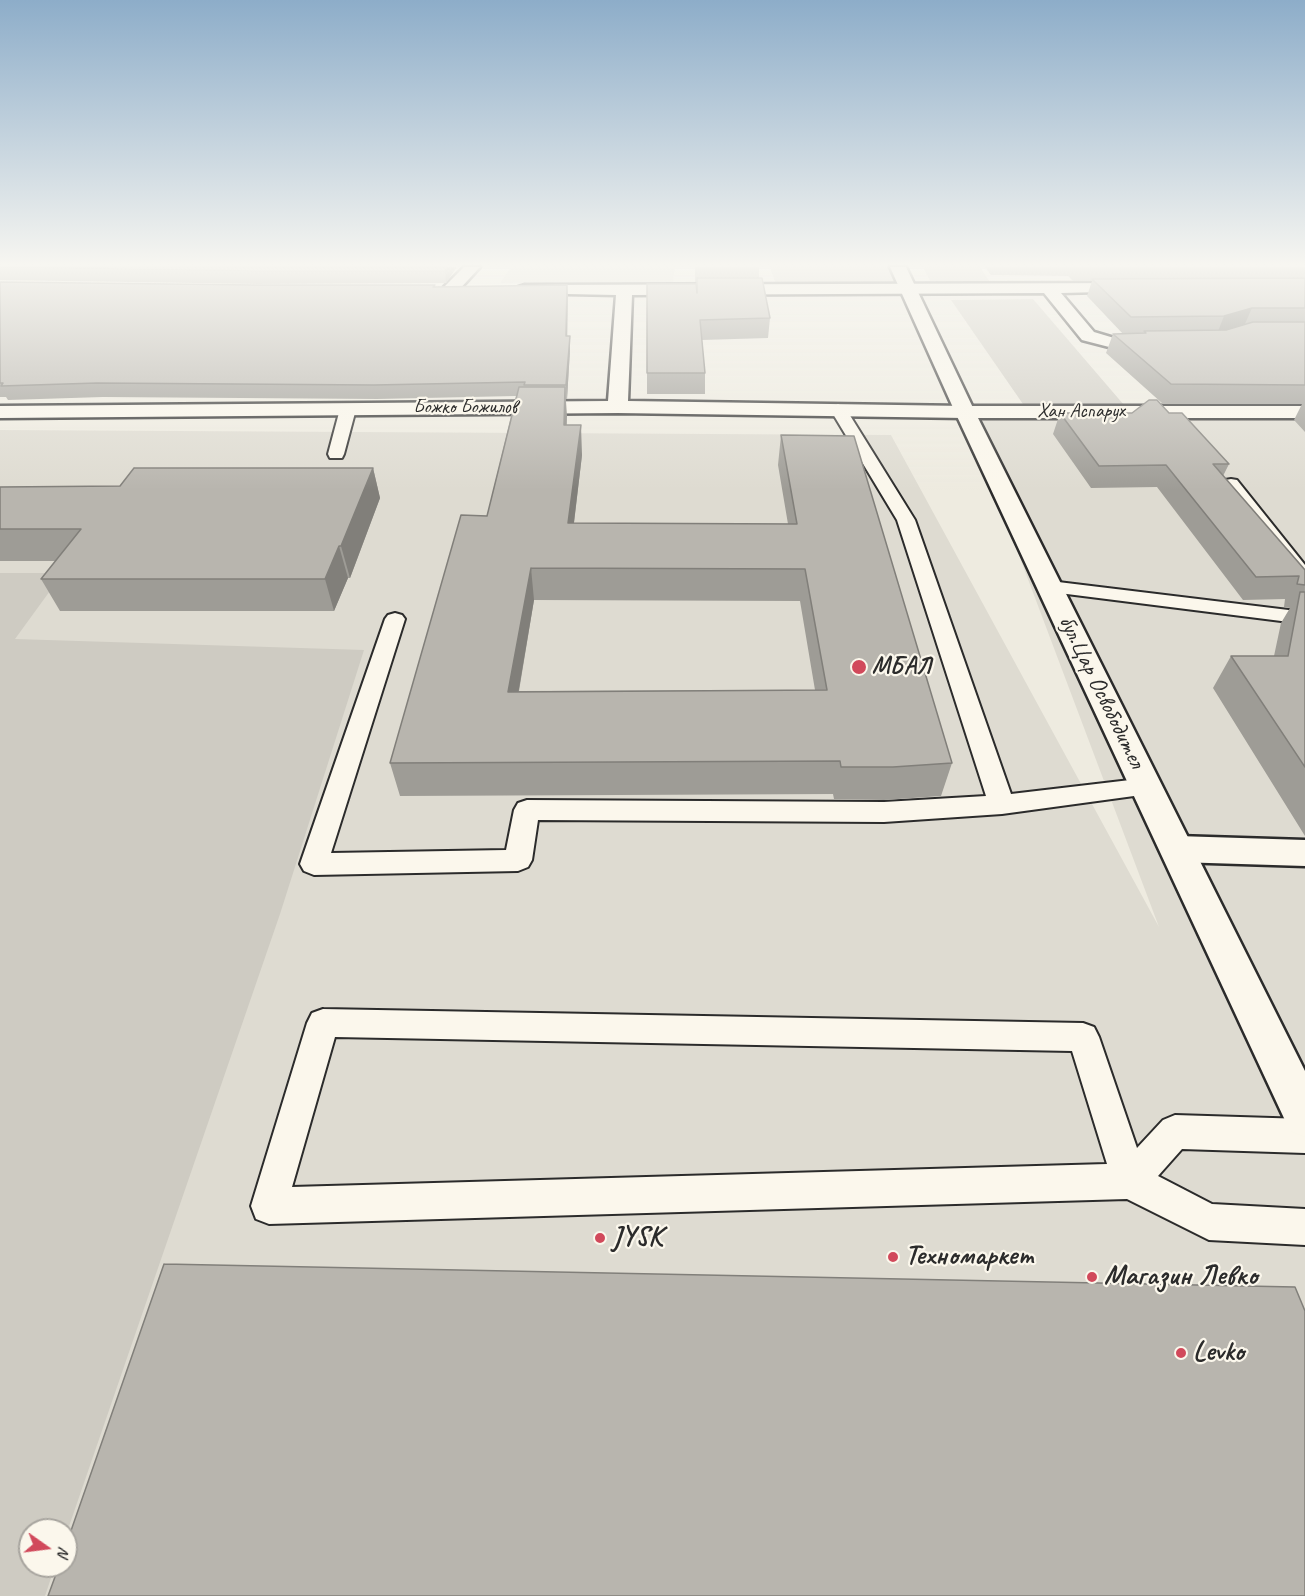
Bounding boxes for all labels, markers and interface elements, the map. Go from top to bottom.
street label: Божко Божилов [413,396,517,420]
street label: Хан Аспарух [1037,400,1125,424]
street label: бул.Цар Освободител [1052,611,1150,773]
place label: МБАЛ [872,653,932,681]
marker: МБАЛ [850,658,868,676]
place label: JYSK [612,1221,662,1255]
marker: JYSK [593,1231,607,1245]
place label: Техномаркет [905,1240,1034,1274]
marker: Техномаркет [886,1250,900,1264]
place label: Магазин Левко [1104,1260,1258,1294]
marker: Магазин Левко [1085,1270,1099,1284]
place label: Levko [1193,1336,1244,1370]
marker: Levko [1174,1346,1188,1360]
north arrow [18,1518,78,1578]
text: N [53,1545,74,1559]

